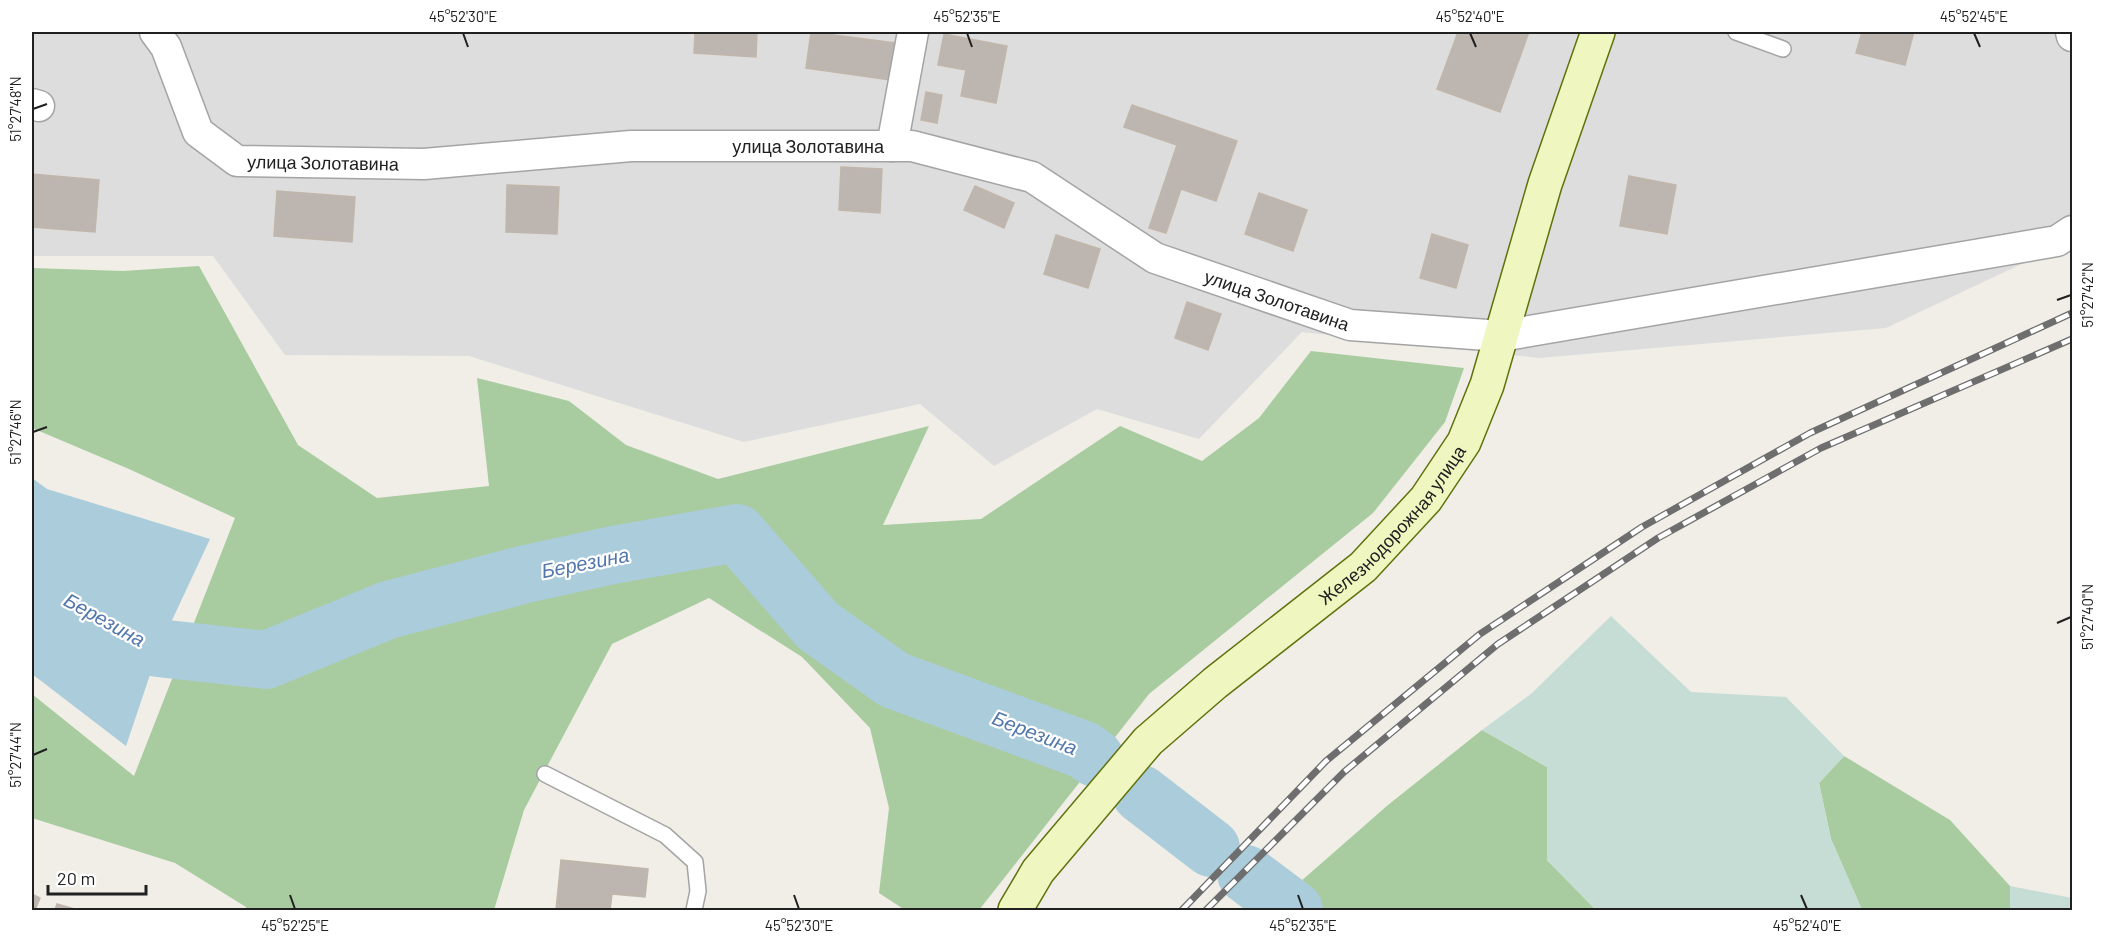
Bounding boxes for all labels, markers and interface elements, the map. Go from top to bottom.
text: 45°52'30"E [429,7,497,25]
text: 45°52'35"E [933,7,1001,25]
text: 45°52'40"E [1435,7,1505,25]
text: 45°52'45"E [1940,7,2008,25]
text: 51°27'48"N [6,76,24,142]
street label: улица Золотавина [732,135,885,157]
street label: улица Золотавина [247,150,400,175]
text: 51°27'42"N [2078,262,2096,328]
street label: улица Золотавина [1202,265,1353,335]
text: 51°27'46"N [6,399,24,465]
street label: Железнодорожная улица [1314,440,1470,609]
water label: Березина [539,542,631,582]
text: 51°27'40"N [2078,584,2096,650]
water label: Березина [60,587,150,651]
water label: Березина [989,705,1081,759]
text: 51°27'44"N [6,722,24,788]
scale bar [48,858,146,896]
text: 20 m [57,867,95,889]
text: 45°52'25"E [261,916,329,934]
text: 45°52'30"E [765,916,833,934]
text: 45°52'35"E [1269,916,1337,934]
text: 45°52'40"E [1772,916,1842,934]

